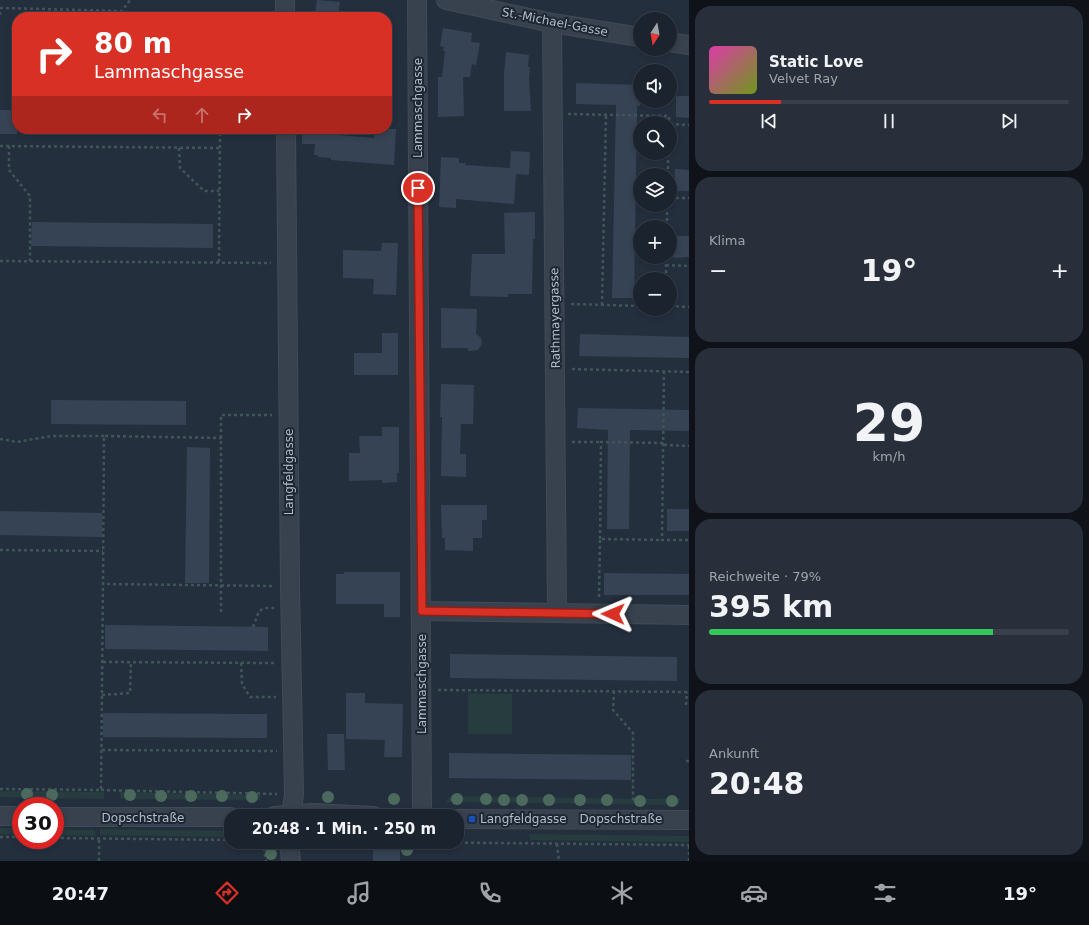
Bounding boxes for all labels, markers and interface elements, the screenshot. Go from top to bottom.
street label: St.-Michael-Gasse [501,5,609,39]
north arrow [633,12,677,56]
map controls [633,12,677,316]
text: 80 m [94,27,172,60]
icon: right [28,28,80,80]
text: Static Love [769,53,863,71]
street label: Lammaschgasse [411,58,425,158]
text: Lammaschgasse [94,61,244,82]
button: sound [633,64,677,108]
text: Velvet Ray [769,71,838,86]
icon: left [149,104,171,126]
icon: ahead [191,104,213,126]
icon: right [233,104,255,126]
icon: previous [758,110,780,132]
icon: pause [878,110,900,132]
icon: next [998,110,1020,132]
button: search [633,116,677,160]
button: layers [633,168,677,212]
pin [401,171,435,205]
icon: arrive [407,177,429,199]
button: + [633,220,677,264]
text: Klima [709,233,745,248]
text: 19° [861,253,917,288]
text: − [709,258,727,283]
text: + [1051,258,1069,283]
street label: Rathmayergasse [547,267,563,369]
button: − [633,272,677,316]
text: 29 [853,393,925,453]
street label: Langfeldgasse [282,429,296,515]
text: km/h [873,449,905,464]
text: Reichweite · 79% [709,569,821,584]
text: 395 km [709,589,833,624]
position arrow [592,593,634,635]
street label: Lammaschgasse [415,634,429,734]
text: Ankunft [709,746,759,761]
text: 20:48 [709,766,805,801]
speed limit sign: 30 [12,797,64,849]
street label: Dopschstraße [102,811,184,825]
place label: Langfeldgasse [480,812,567,826]
street label: Dopschstraße [580,812,662,826]
marker: Langfeldgasse [467,814,477,824]
text: 20:48 · 1 Min. · 250 m [252,820,436,838]
icon: directions [213,879,241,907]
icon: music [345,879,373,907]
icon: phone [476,879,504,907]
icon: climate [608,879,636,907]
icon: car [740,879,768,907]
icon: filters [871,879,899,907]
text: 20:47 [52,883,109,904]
text: 19° [1003,883,1037,904]

